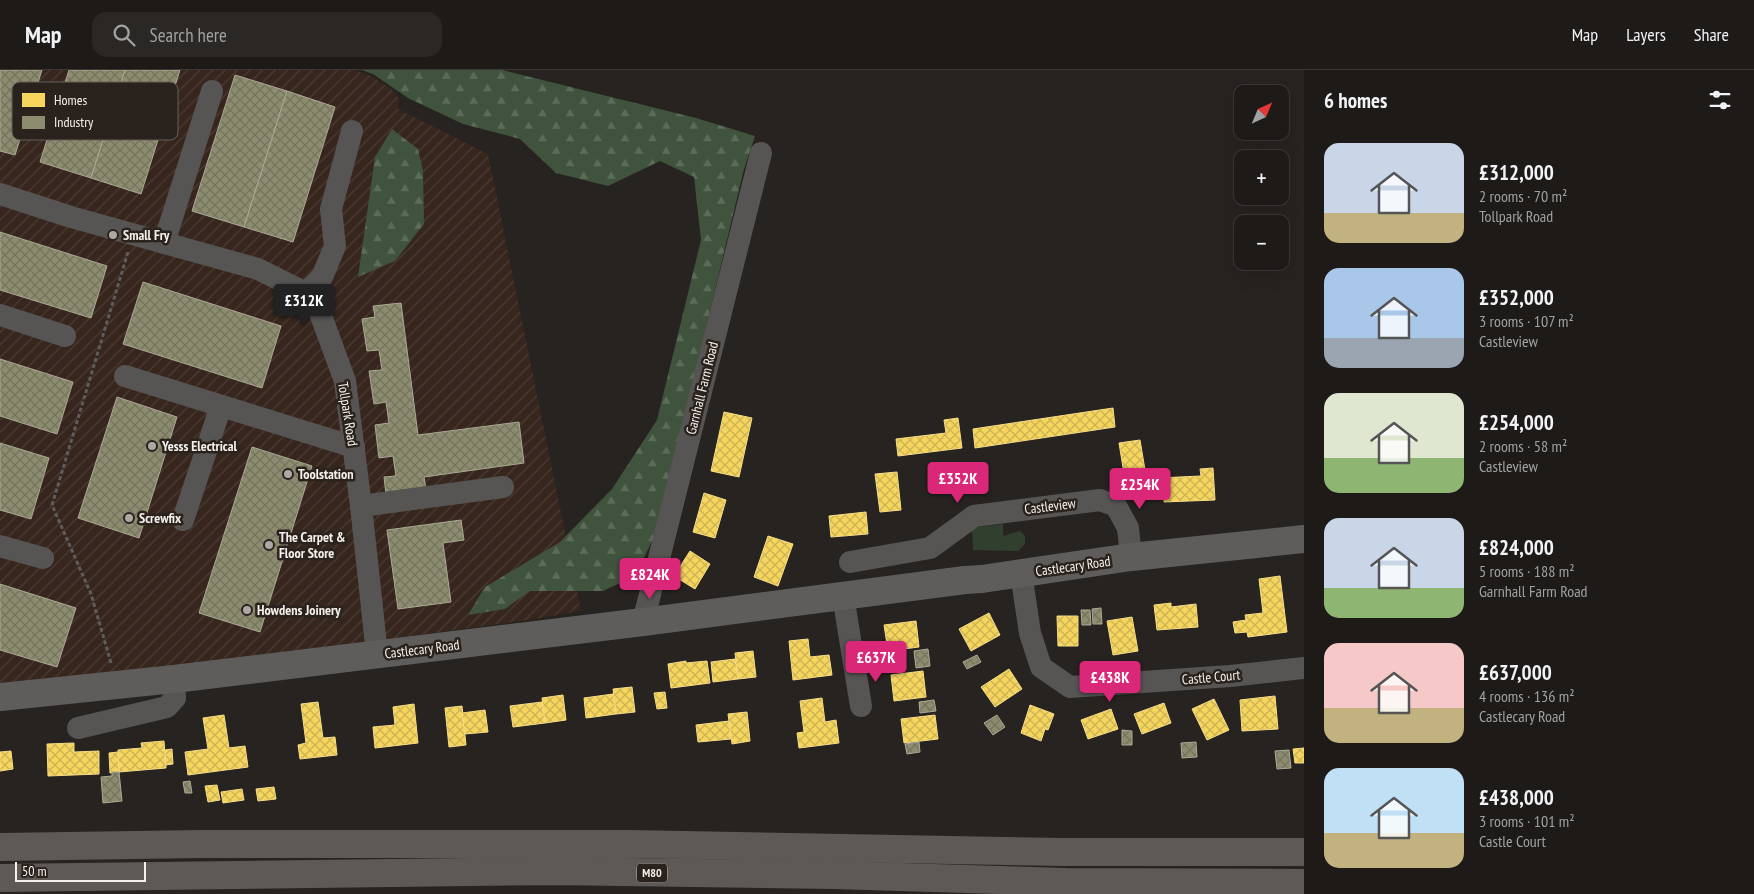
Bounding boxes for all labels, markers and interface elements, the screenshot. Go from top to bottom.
search box [92,12,442,57]
text: Map [25,19,62,50]
icon: search [110,21,138,49]
text: Search here [150,23,227,47]
text: Map [1572,23,1598,46]
text: Layers [1626,23,1666,46]
text: Share [1694,23,1729,46]
legend [12,82,178,140]
north arrow [1234,85,1289,140]
map controls [1234,85,1289,270]
icon: filters [1706,86,1734,114]
text: 6 homes [1324,87,1387,114]
text: Homes [54,91,87,109]
text: Industry [54,113,94,131]
button: + [1234,150,1289,205]
text: £312,000 [1479,159,1554,186]
icon: home [1364,163,1424,223]
text: 2 rooms · 70 m² [1479,186,1567,206]
text: Tollpark Road [1479,206,1553,226]
button: − [1234,215,1289,270]
place label: Small Fry [123,226,170,244]
marker: Small Fry [107,229,119,241]
pin: £312K [269,284,339,326]
text: £352,000 [1479,284,1554,311]
icon: home [1364,288,1424,348]
text: £312K [285,290,323,310]
text: 3 rooms · 107 m² [1479,311,1574,331]
text: Castleview [1479,331,1538,351]
street label: Garnhall Farm Road [682,340,722,436]
street label: Tollpark Road [334,381,362,447]
text: £254,000 [1479,409,1554,436]
icon: home [1364,413,1424,473]
text: 2 rooms · 58 m² [1479,436,1567,456]
place label: Yesss Electrical [161,437,238,455]
marker: Yesss Electrical [146,440,158,452]
text: Castleview [1479,456,1538,476]
pin: £352K [923,462,993,504]
place label: Toolstation [298,465,354,483]
marker: Toolstation [282,468,294,480]
text: £352K [939,468,977,488]
pin: £254K [1105,468,1175,510]
text: £254K [1121,474,1159,494]
street label: Castleview [1023,494,1077,518]
place label: Screwfix [139,509,182,527]
marker: Screwfix [123,512,135,524]
place label: The Carpet & Floor Store [279,528,345,562]
text: £824,000 [1479,534,1554,561]
icon: home [1364,538,1424,598]
marker: The Carpet & Floor Store [263,539,275,551]
street label: Castlecary Road [1034,552,1112,580]
pin: £824K [615,558,685,600]
text: 5 rooms · 188 m² [1479,561,1575,581]
text: £824K [631,564,669,584]
text: Garnhall Farm Road [1479,581,1587,601]
place label: Howdens Joinery [257,601,341,619]
marker: Howdens Joinery [241,604,253,616]
street label: Castlecary Road [383,635,461,663]
pin: £637K [841,640,911,683]
text: £637K [857,647,895,667]
text: £637,000 [1479,659,1552,686]
pin: £438K [1075,660,1145,703]
icon: home [1364,663,1424,723]
street label: Castle Court [1181,665,1241,689]
text: £438K [1091,667,1129,687]
text: 4 rooms · 136 m² [1479,686,1575,706]
text: Castlecary Road [1479,706,1565,726]
text: £438,000 [1479,784,1554,811]
icon: home [1364,788,1424,848]
text: 3 rooms · 101 m² [1479,811,1575,831]
text: Castle Court [1479,831,1546,851]
scale bar [15,859,146,882]
text: 50 m [22,862,47,880]
road number: M80 [637,864,667,882]

